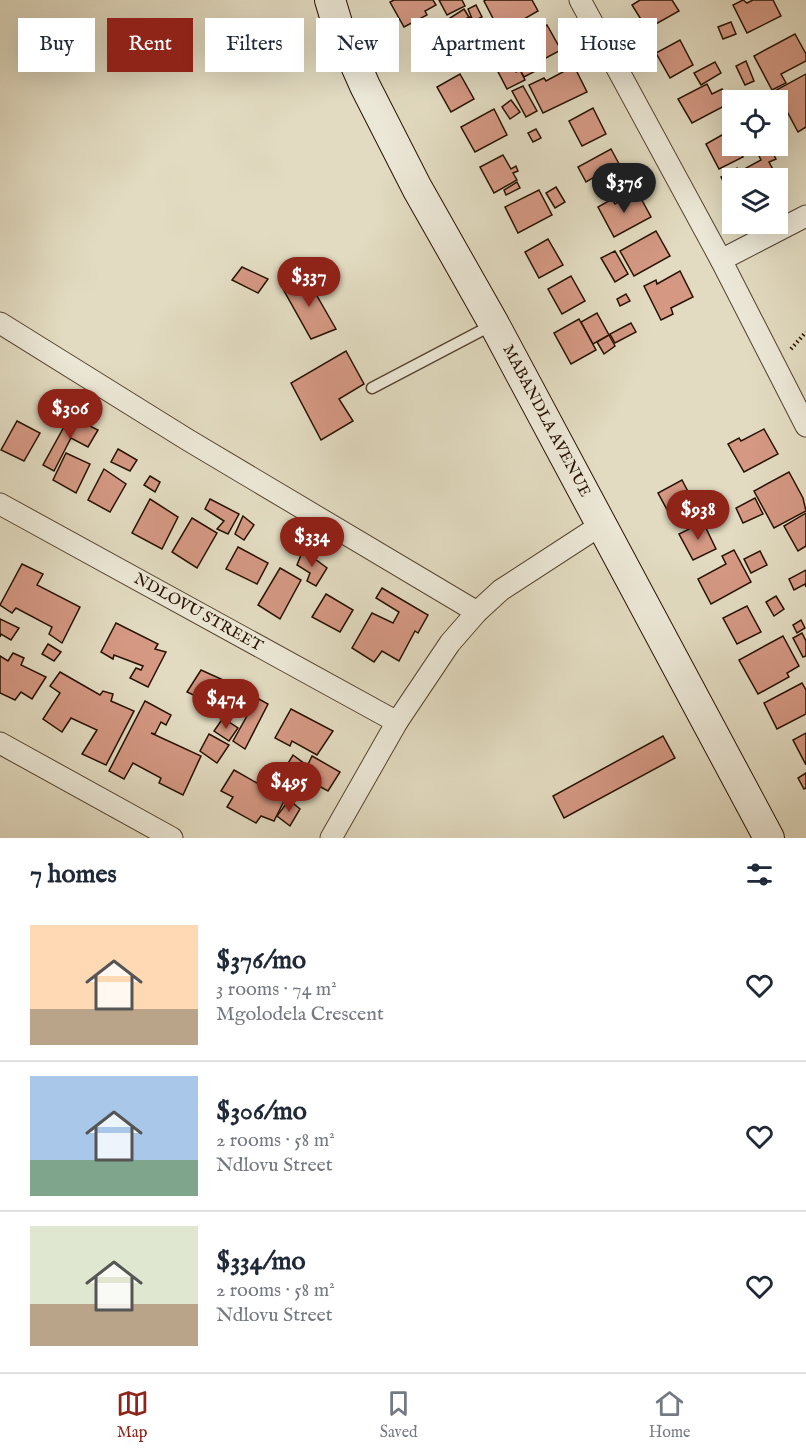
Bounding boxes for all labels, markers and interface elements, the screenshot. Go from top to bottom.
chip: Buy [18,18,95,72]
chip: Rent [107,18,193,72]
chip: Filters [205,18,304,72]
chip: New [316,18,399,72]
chip: Apartment [411,18,546,72]
chip: House [558,18,657,72]
map controls [722,90,788,234]
button: locate [722,90,788,156]
pin: $376 [588,163,660,214]
button: layers [722,168,788,234]
text: $376 [606,170,642,195]
pin: $337 [273,257,345,308]
text: $337 [291,264,327,289]
street label: MABANDLA AVENUE [497,341,595,501]
pin: $306 [34,389,106,440]
text: $306 [52,396,88,421]
pin: $938 [662,490,734,541]
text: $938 [680,497,716,522]
pin: $334 [276,517,348,568]
text: $334 [294,524,330,549]
street label: NDLOVU STREET [130,569,266,657]
pin: $474 [190,679,262,730]
text: $474 [206,686,246,711]
pin: $495 [253,762,325,813]
text: $495 [271,769,307,794]
text: 7 homes [30,858,117,891]
icon: filters [743,858,776,891]
text: $376/mo [216,944,306,977]
icon: home [78,949,150,1021]
icon: heart [743,969,776,1002]
text: 3 rooms · 74 m² [216,977,337,1002]
text: Mgolodela Crescent [216,1002,384,1027]
text: $306/mo [216,1095,307,1128]
icon: home [78,1100,150,1172]
icon: heart [743,1120,776,1153]
text: 2 rooms · 58 m² [216,1128,335,1153]
text: Ndlovu Street [216,1153,333,1178]
text: $334/mo [216,1245,305,1278]
icon: home [78,1250,150,1322]
icon: heart [743,1270,776,1303]
text: 2 rooms · 58 m² [216,1278,335,1303]
text: Ndlovu Street [216,1303,333,1328]
tab: Map [116,1387,149,1443]
tab: Saved [380,1387,418,1443]
tab: Home [649,1387,690,1443]

